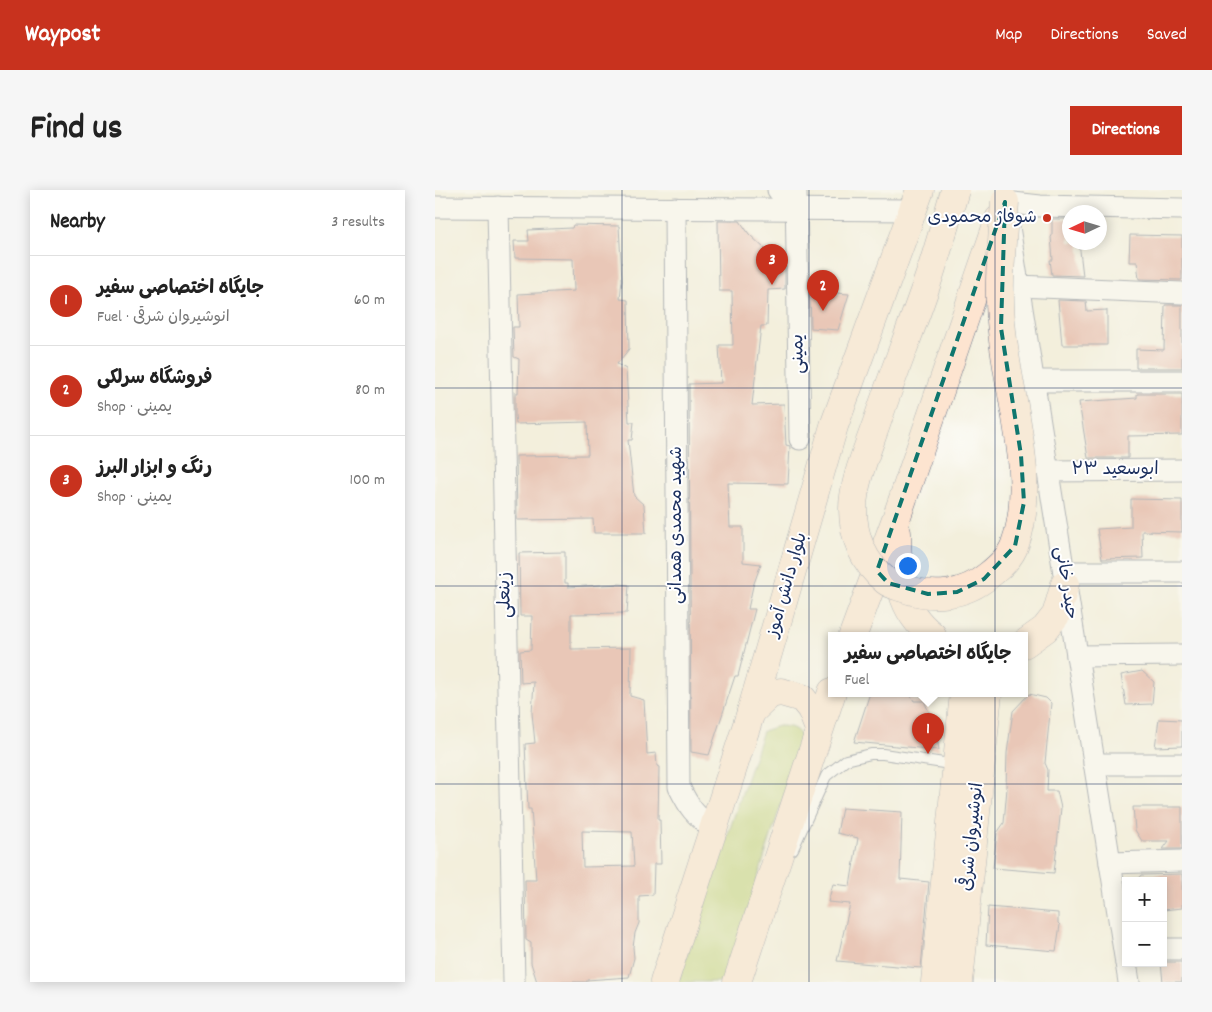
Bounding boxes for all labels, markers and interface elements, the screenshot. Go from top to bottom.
text: Waypost [25,18,100,52]
text: Map [995,23,1022,48]
text: Directions [1050,23,1119,48]
text: Saved [1147,23,1187,48]
text: Find us [30,105,122,155]
button: Directions [1070,106,1182,155]
north arrow [1062,205,1107,250]
place label: شوفاژ محمودی [928,206,1037,231]
text: Nearby [50,208,105,238]
text: 3 results [331,211,385,234]
marker: شوفاژ محمودی [1041,212,1053,224]
pin: 3 [756,244,788,285]
pin: 2 [807,270,839,311]
text: جایگاه اختصاصی سفیر [97,276,264,303]
text: 1 [64,289,68,312]
text: 60 m [354,289,385,312]
text: Fuel · انوشیروان شرقی [97,306,230,329]
street label: یمینی [786,334,812,374]
text: فروشگاه سرلکی [97,366,212,393]
text: 2 [63,379,70,402]
text: 80 m [355,379,385,402]
text: Shop · یمینی [97,396,172,419]
street label: شهید محمدی همدانی [665,446,690,604]
text: رنگ و ابزار البرز [97,456,212,483]
street label: ابوسعید ۲۳ [1071,458,1159,483]
text: 3 [62,469,70,492]
text: 100 m [349,469,385,492]
text: Shop · یمینی [97,486,172,509]
street label: بلوار دانش آموز [761,530,815,642]
street label: حیدر خانی [1047,545,1083,621]
your location [895,553,921,579]
street label: زینعلی [493,572,519,618]
popup [828,632,1028,697]
text: جایگاه اختصاصی سفیر [844,642,1012,669]
text: Fuel [844,669,869,692]
pin: 1 [912,713,944,754]
street label: انوشیروان شرقی [953,781,991,892]
map controls [1122,877,1167,967]
button: + [1122,877,1167,922]
button: − [1122,922,1167,967]

